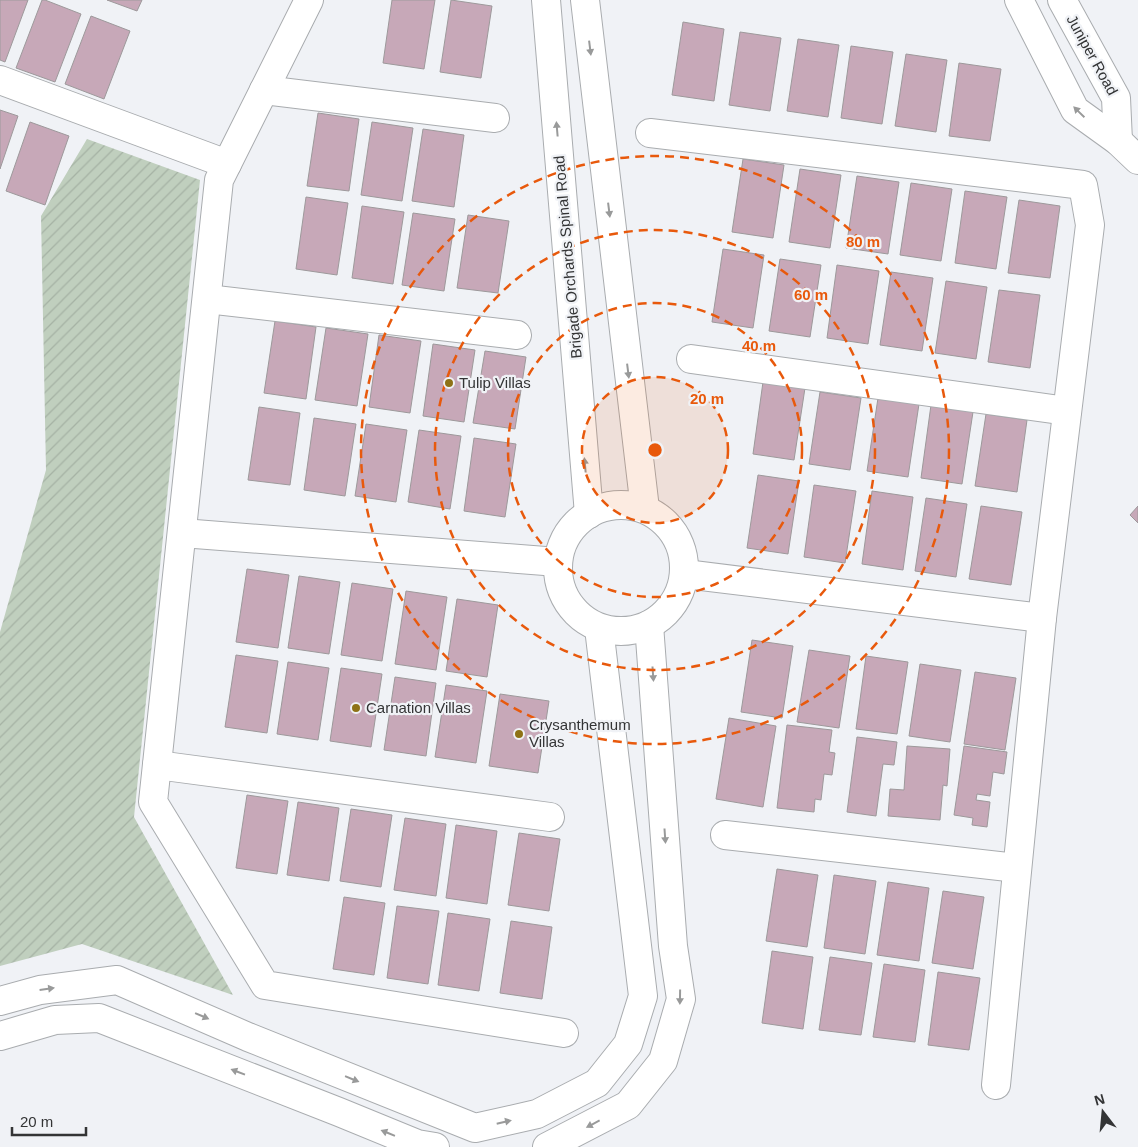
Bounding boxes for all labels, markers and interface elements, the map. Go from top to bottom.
street label: Juniper Road [1063,12,1122,98]
one-way arrow [586,41,594,57]
one-way arrow [1073,106,1086,117]
one-way arrow [553,121,561,137]
street label: Brigade Orchards Spinal Road [550,155,585,359]
one-way arrow [605,202,613,218]
text: 80 m [846,233,880,250]
text: 60 m [794,286,828,303]
text: 40 m [742,337,776,354]
one-way arrow [624,364,632,380]
place label: Tulip Villas [459,374,531,391]
marker: Tulip Villas [443,377,455,389]
text: 20 m [690,390,724,407]
centre of rings [646,441,664,459]
one-way arrow [581,457,589,473]
one-way arrow [649,666,657,682]
place label: Carnation Villas [366,699,471,716]
marker: Carnation Villas [350,702,362,714]
place label: Crysanthemum Villas [529,716,631,750]
marker: Crysanthemum Villas [513,728,525,740]
one-way arrow [661,828,669,844]
one-way arrow [40,985,56,993]
one-way arrow [675,990,683,1006]
one-way arrow [195,1013,209,1021]
one-way arrow [230,1068,245,1076]
one-way arrow [345,1075,359,1083]
north arrow [1078,1087,1128,1137]
text: N [1092,1090,1106,1109]
scale bar [12,1104,86,1136]
text: 20 m [20,1113,53,1130]
one-way arrow [496,1118,511,1126]
one-way arrow [586,1119,599,1128]
one-way arrow [381,1128,396,1136]

